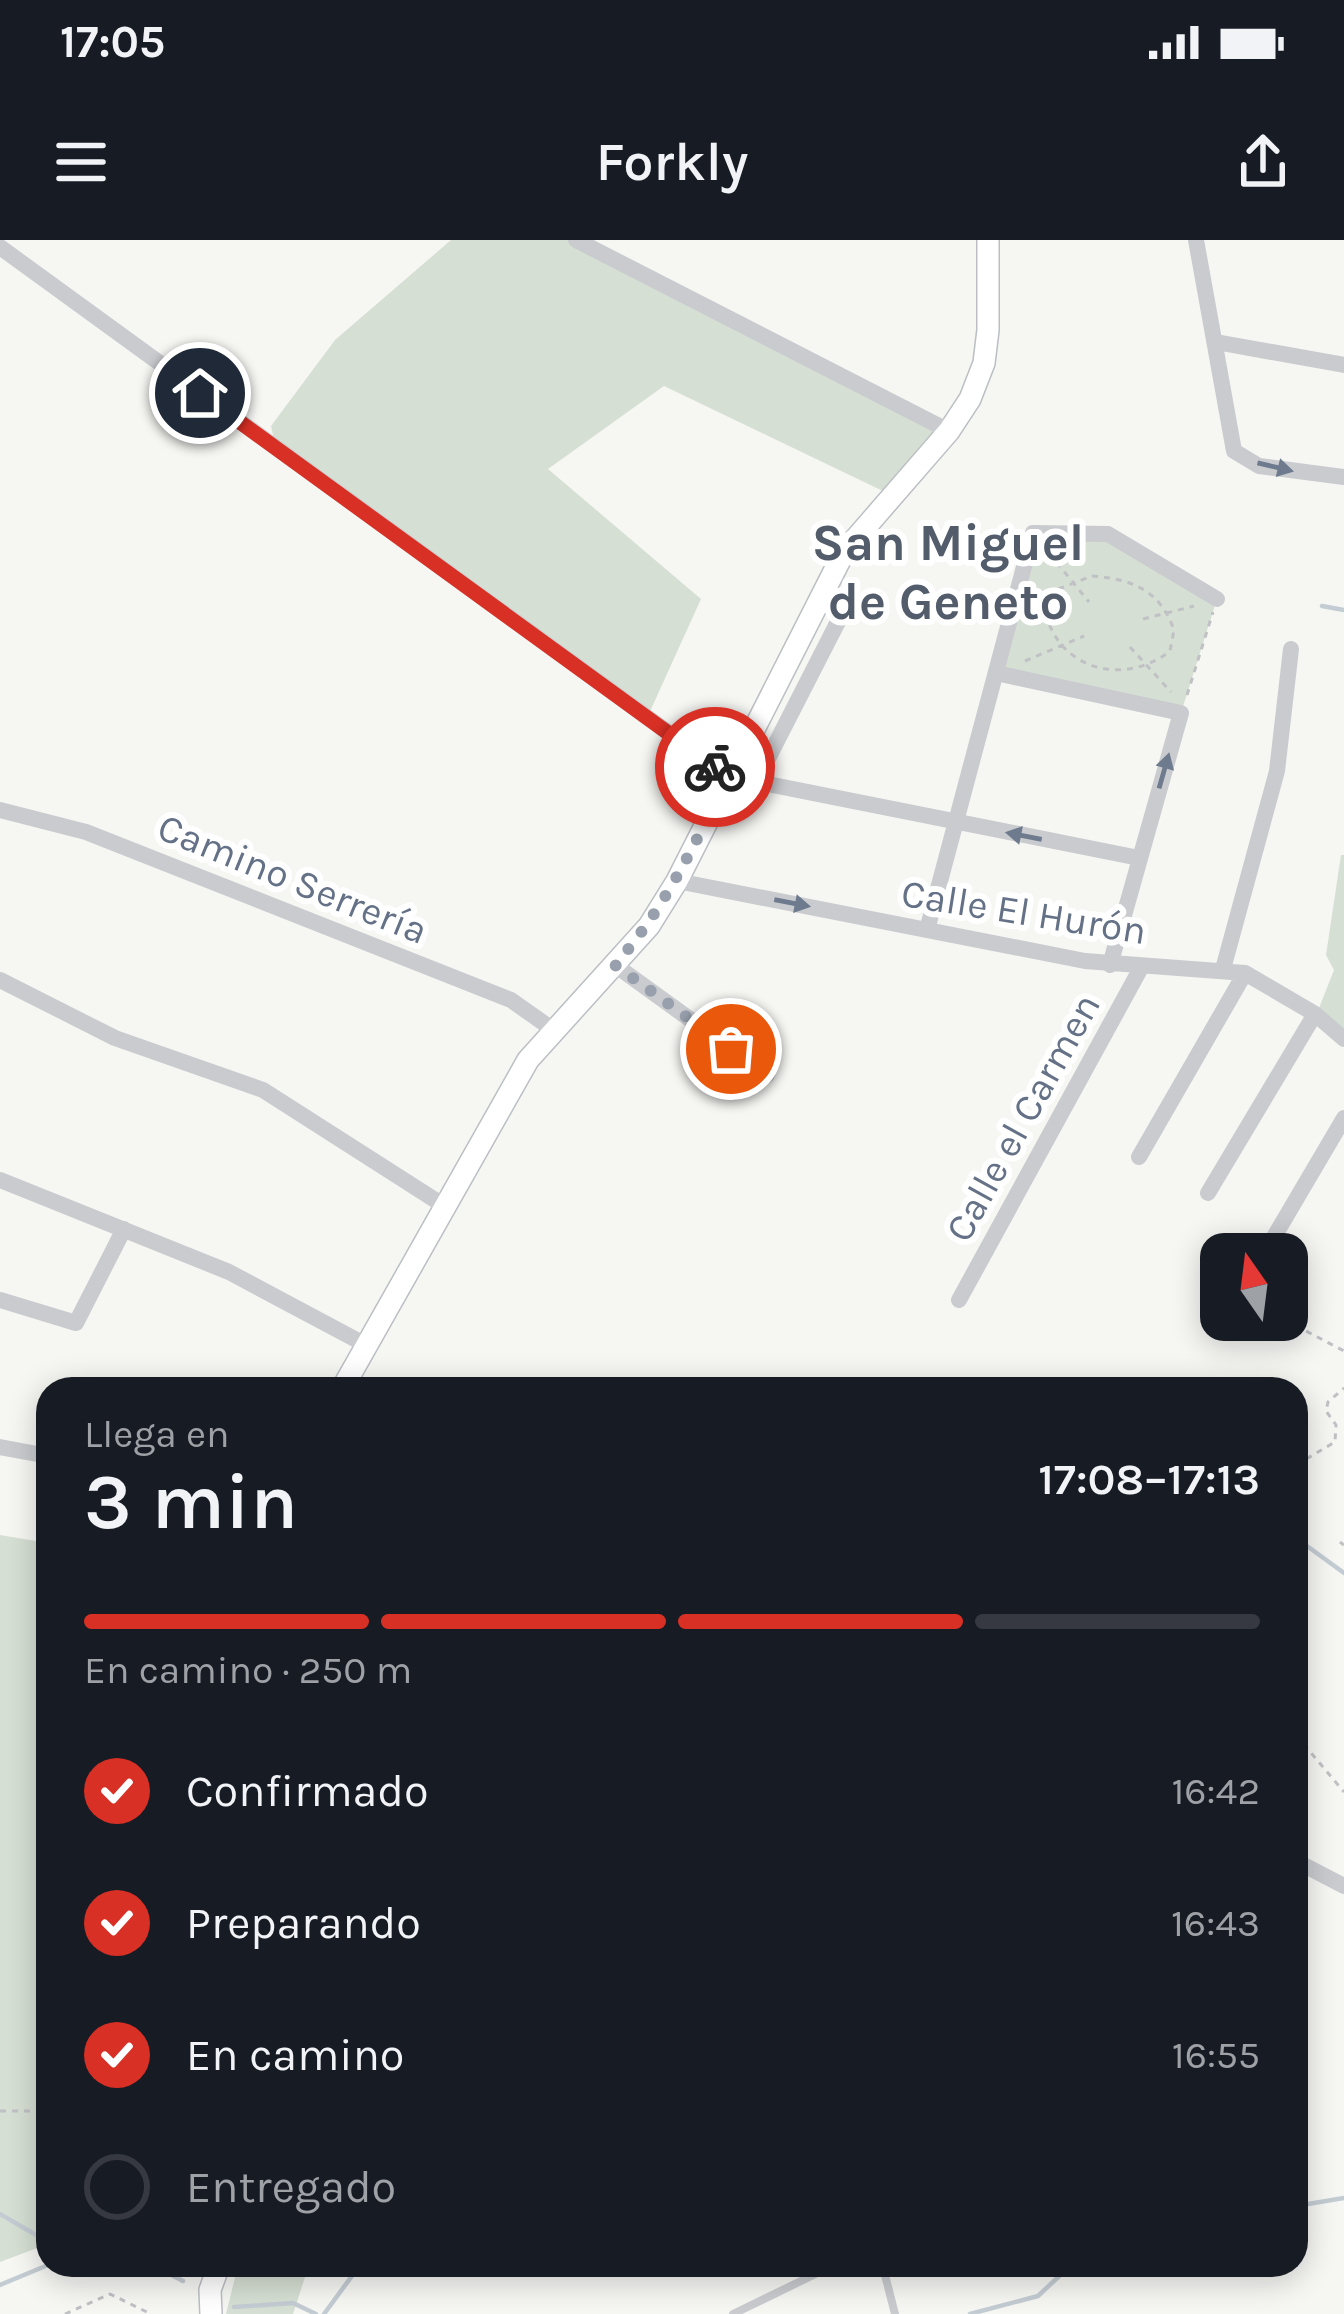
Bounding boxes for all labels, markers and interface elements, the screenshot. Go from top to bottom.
text: 17:05 [60,16,165,68]
icon: menu [48,129,114,195]
icon: share [1230,129,1296,195]
text: Forkly [596,130,748,194]
pin [149,342,251,444]
icon: home [167,360,233,426]
one-way arrow [1256,459,1294,478]
district label: San Miguel de Geneto [812,513,1084,632]
courier [655,707,775,827]
icon: bike [682,734,748,800]
one-way arrow [1156,752,1174,789]
street label: Camino Serrería [151,804,434,954]
one-way arrow [1005,826,1043,845]
street label: Calle El Hurón [898,870,1150,954]
one-way arrow [773,895,811,914]
street label: Calle el Carmen [936,986,1110,1249]
pin [680,998,782,1100]
icon: bag [698,1016,764,1082]
north arrow [1200,1233,1308,1341]
map controls [1200,1233,1308,1341]
text: Llega en [84,1411,230,1457]
text: 17:08–17:13 [1038,1453,1260,1505]
text: 3 min [84,1456,298,1548]
text: En camino · 250 m [84,1647,412,1693]
icon: check [84,1758,150,1824]
text: Confirmado [186,1765,429,1817]
text: 16:42 [1171,1768,1260,1814]
icon: check [84,1890,150,1956]
text: Preparando [186,1897,421,1949]
text: 16:43 [1171,1900,1260,1946]
icon: check [84,2022,150,2088]
text: En camino [186,2029,404,2081]
text: 16:55 [1172,2032,1260,2078]
text: Entregado [186,2161,396,2213]

